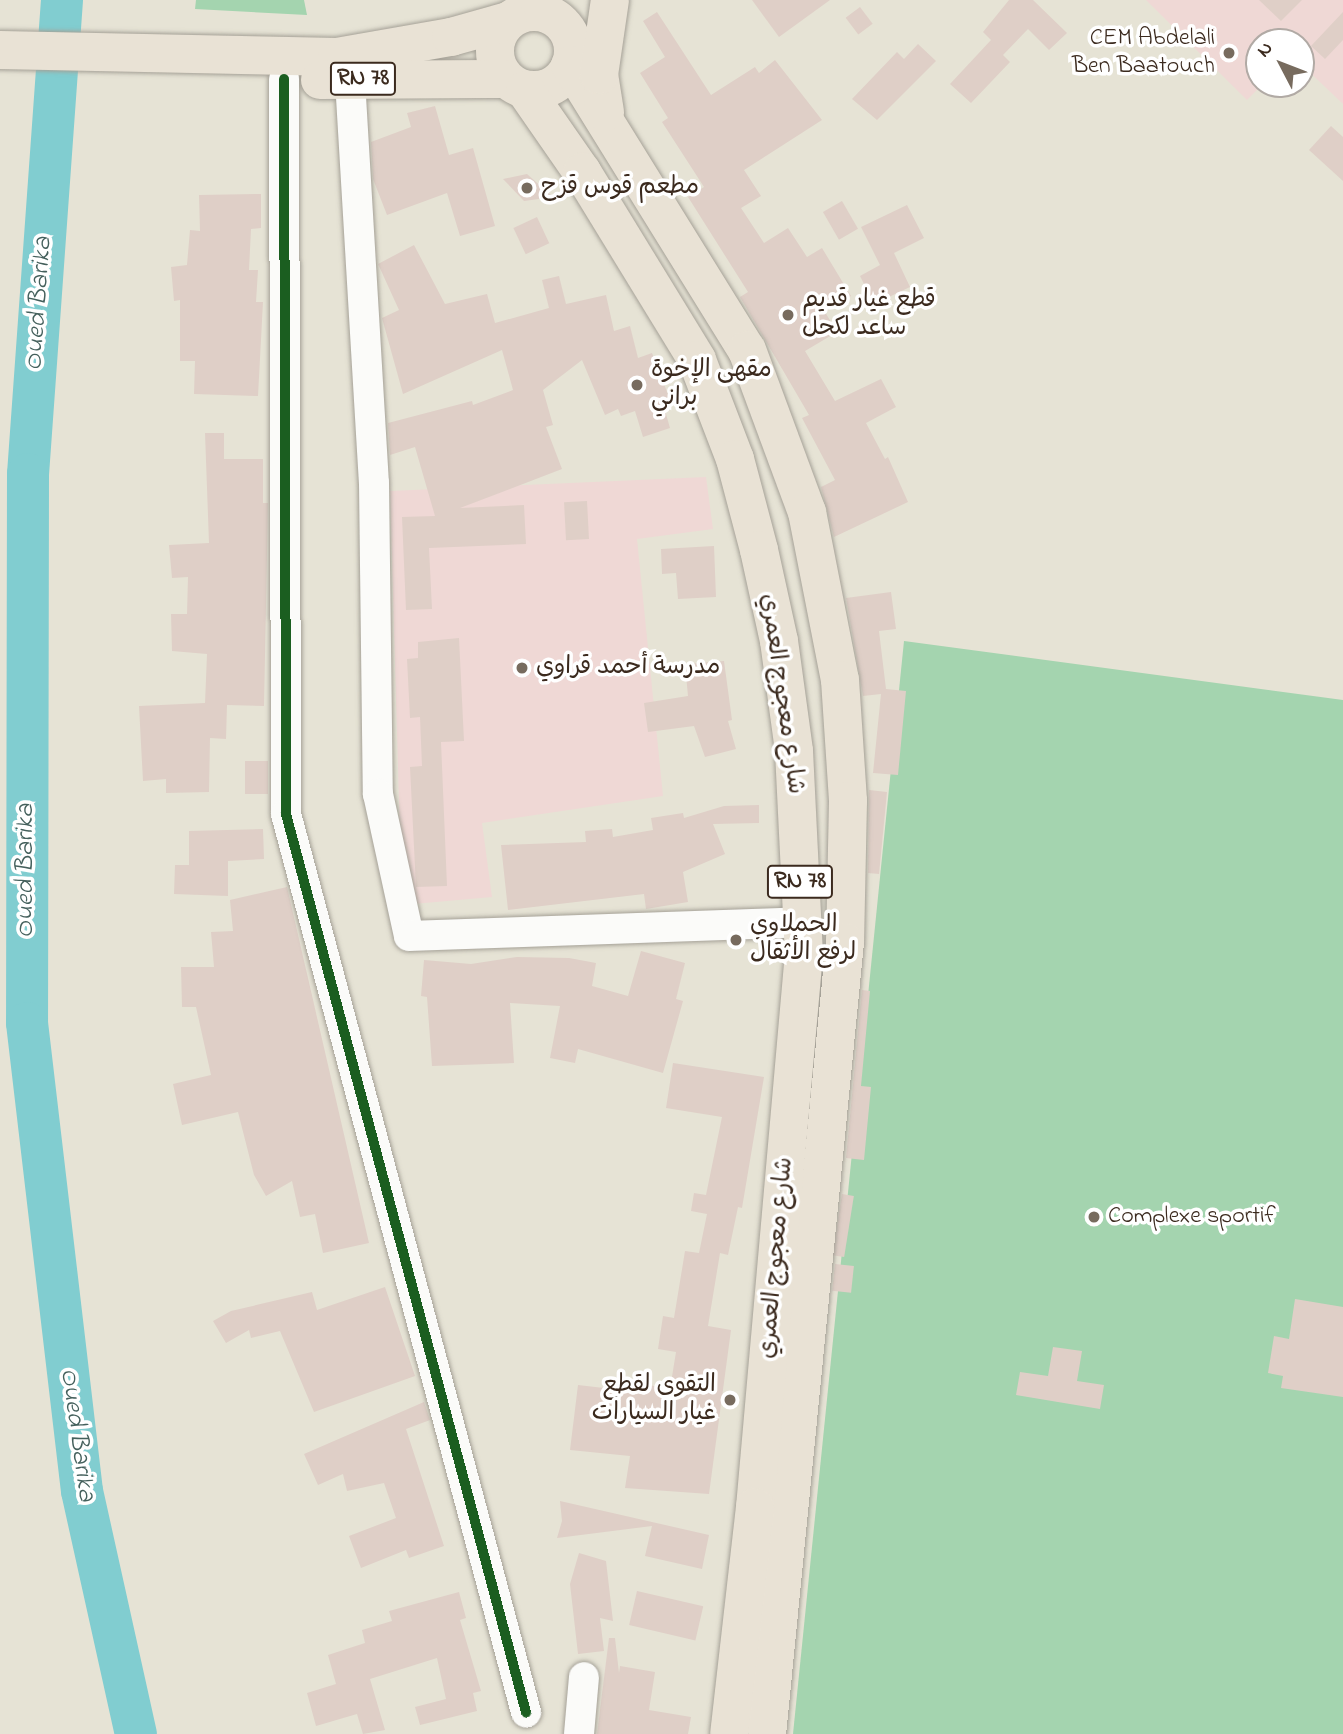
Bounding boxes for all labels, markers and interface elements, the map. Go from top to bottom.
place label: CEM Abdelali Ben Baatouch [1072,25,1215,81]
north arrow [1245,28,1315,98]
text: N [1251,36,1280,64]
marker: CEM Abdelali Ben Baatouch [1221,45,1237,61]
road number: RN 78 [330,60,396,99]
place label: مطعم قوس قزح [541,174,699,202]
marker: مطعم قوس قزح [519,180,535,196]
water label: Oued Barika [20,236,60,372]
place label: قطع غيار قديم ساعد لكحل [802,287,936,343]
marker: قطع غيار قديم ساعد لكحل [780,307,796,323]
place label: مقهى الإخوة براني [651,357,772,413]
marker: مقهى الإخوة براني [629,377,645,393]
street label: شارع معجوج العمري [753,592,809,796]
place label: مدرسة أحمد قراوي [536,654,720,682]
marker: مدرسة أحمد قراوي [514,660,530,676]
water label: Oued Barika [11,804,43,938]
road number: RN 78 [767,862,833,902]
place label: الحملاوي لرفع الأثقال [750,912,856,968]
marker: الحملاوي لرفع الأثقال [728,932,744,948]
street label: شارع معجوج العمري [754,1156,800,1360]
place label: Complexe sportif [1108,1203,1276,1231]
marker: Complexe sportif [1086,1209,1102,1225]
water label: Oued Barika [51,1366,101,1504]
place label: التقوى لقطع غيار السيارات [592,1372,716,1428]
marker: التقوى لقطع غيار السيارات [722,1392,738,1408]

